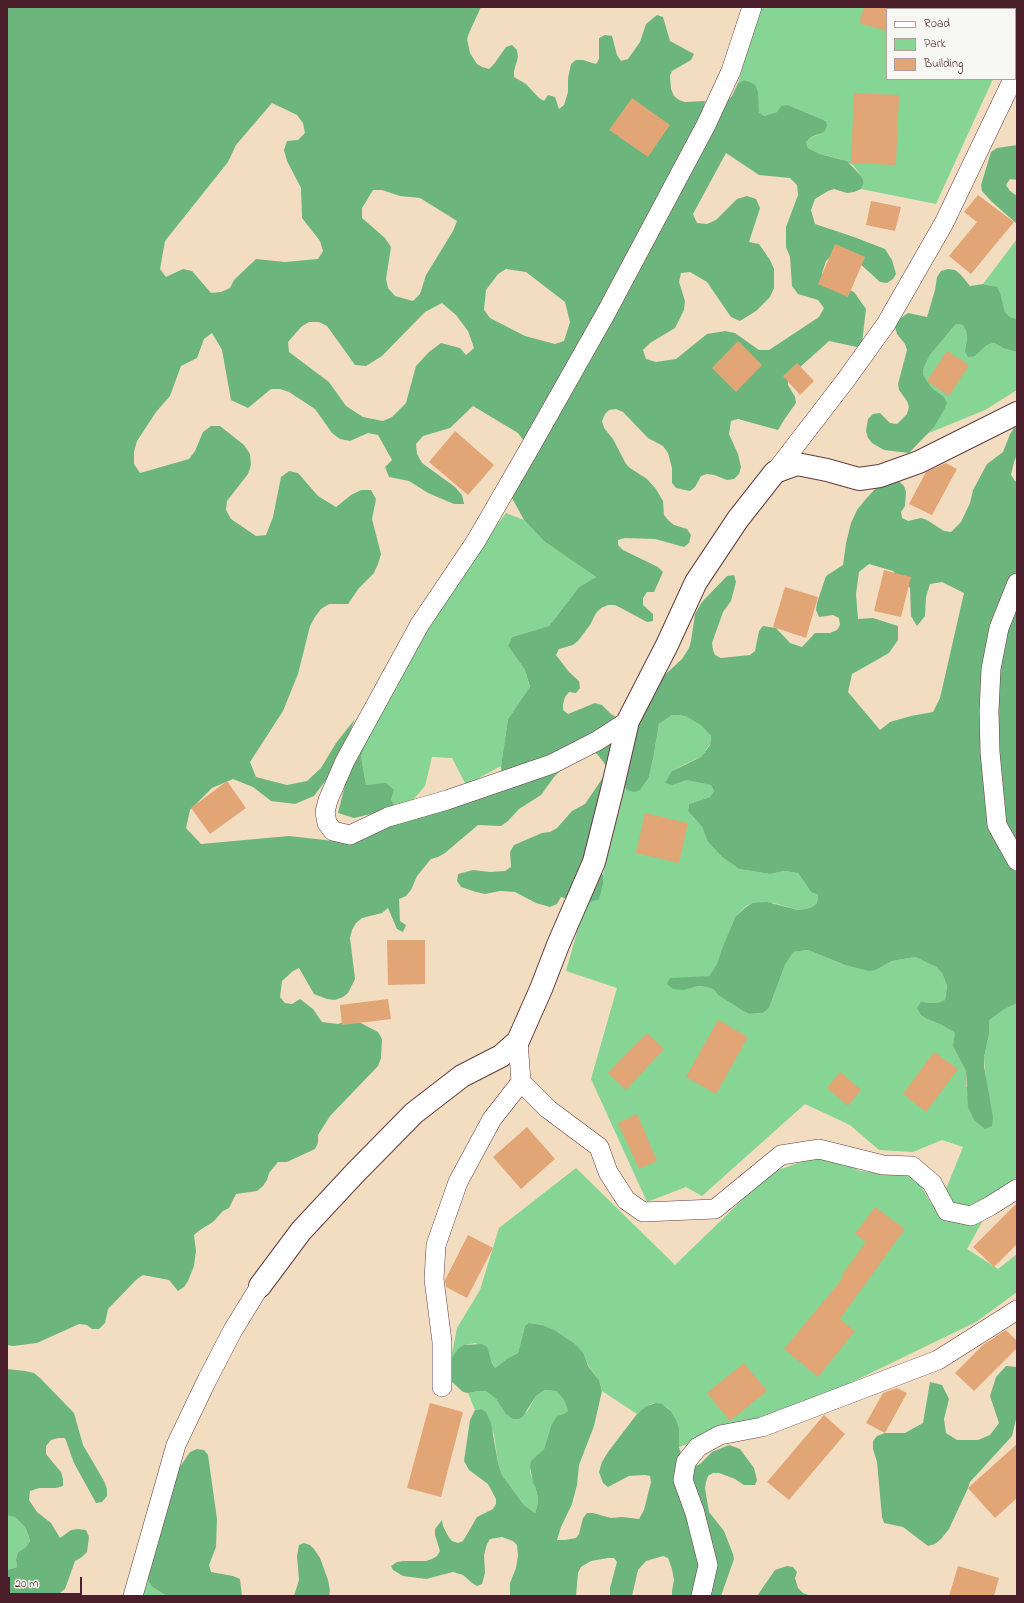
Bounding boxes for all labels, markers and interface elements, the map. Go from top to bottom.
legend [886,8,1016,80]
text: Road [924,15,950,33]
text: Park [924,35,946,53]
text: Building [924,55,963,73]
scale bar [10,1569,84,1595]
text: 20 m [15,1575,38,1593]

